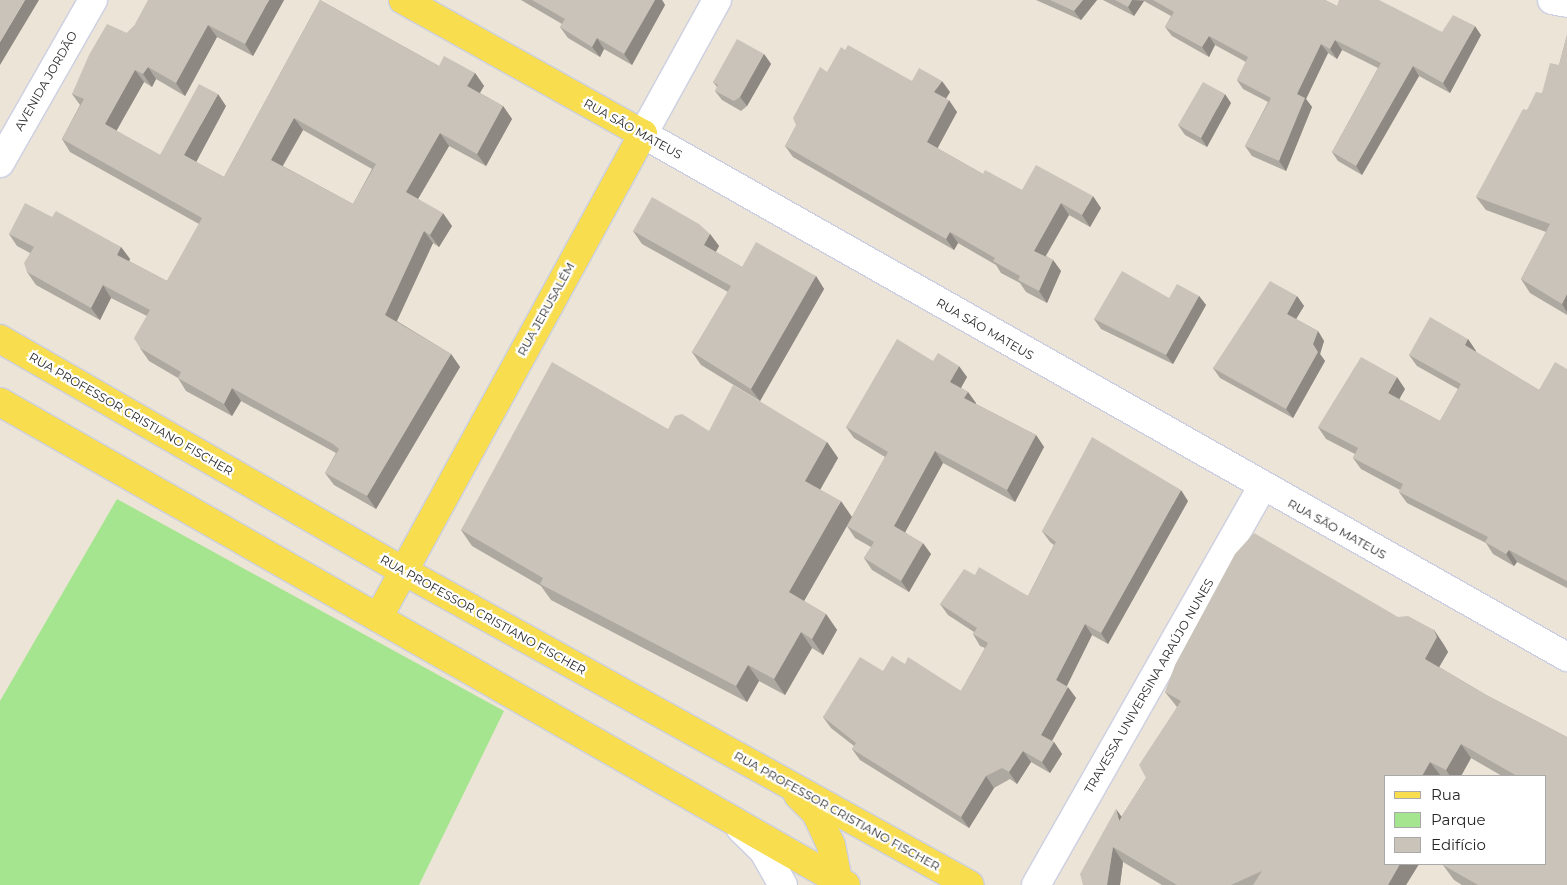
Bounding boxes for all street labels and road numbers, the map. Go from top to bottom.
street label: AVENIDA JORDÃO [12,29,80,133]
street label: RUA SÃO MATEUS [581,96,685,162]
street label: RUA JERUSALÉM [514,260,578,358]
street label: RUA SÃO MATEUS [934,295,1036,363]
street label: RUA PROFESSOR CRISTIANO FISCHER [27,350,235,478]
street label: RUA SÃO MATEUS [1285,496,1389,562]
street label: RUA PROFESSOR CRISTIANO FISCHER [378,552,588,678]
street label: TRAVESSA UNIVERSINA ARAÚJO NUNES [1081,576,1217,796]
street label: RUA PROFESSOR CRISTIANO FISCHER [732,748,942,874]

